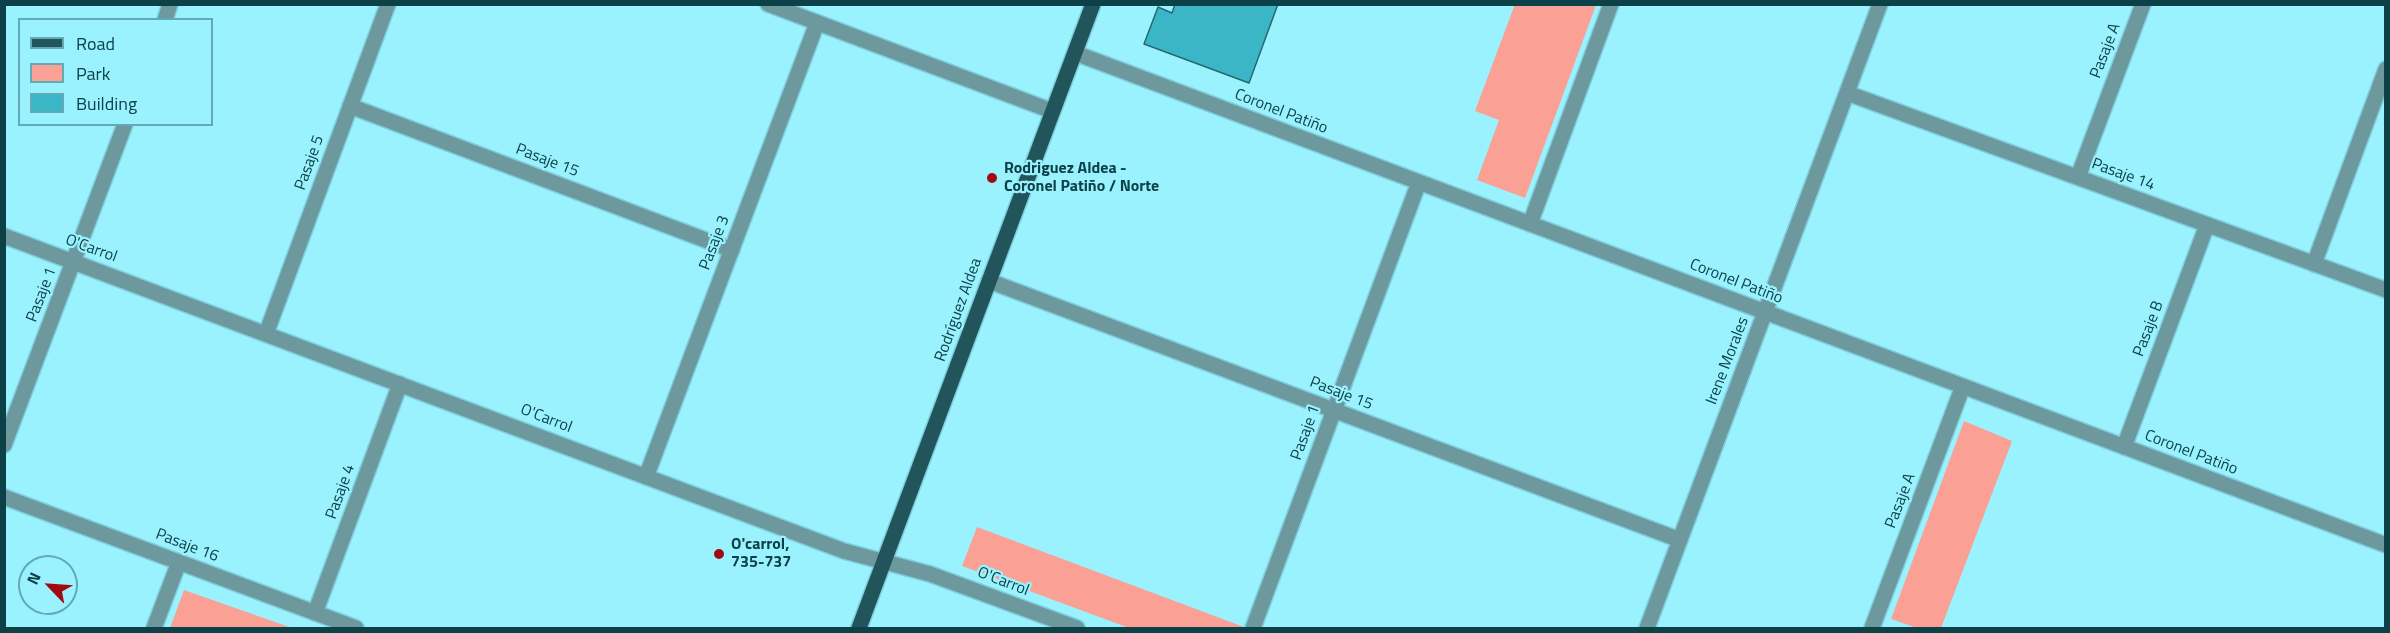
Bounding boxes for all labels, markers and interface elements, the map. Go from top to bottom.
legend [18,18,213,126]
street label: Pasaje A [2087,21,2125,81]
text: Road [76,30,115,57]
text: Park [76,60,110,87]
street label: Coronel Patiño [1232,85,1330,139]
text: Building [76,90,137,117]
street label: Pasaje 5 [291,133,329,193]
street label: Pasaje 15 [513,140,581,182]
street label: Pasaje 14 [2089,155,2157,195]
place label: Rodriguez Aldea - Coronel Patiño / Norte [1004,159,1159,197]
marker: Rodriguez Aldea - Coronel Patiño / Norte [985,171,999,185]
street label: Pasaje 3 [696,213,734,273]
street label: O'Carrol [63,231,119,267]
street label: Rodríguez Aldea [931,255,987,365]
street label: Coronel Patiño [1687,255,1785,309]
street label: Pasaje 1 [23,265,61,325]
street label: Pasaje B [2130,299,2168,359]
street label: Irene Morales [1703,315,1753,407]
street label: Pasaje 15 [1307,373,1375,415]
street label: O'Carrol [518,400,574,438]
street label: Pasaje 1 [1287,403,1325,463]
street label: Coronel Patiño [2142,426,2240,480]
street label: Pasaje 4 [322,462,360,522]
street label: Pasaje A [1882,471,1920,531]
street label: Pasaje 16 [153,525,221,567]
place label: O'carrol, 735-737 [731,535,791,573]
marker: O'carrol, 735-737 [712,547,726,561]
north arrow [18,555,78,615]
street label: O'Carrol [975,563,1031,601]
text: N [20,568,47,588]

